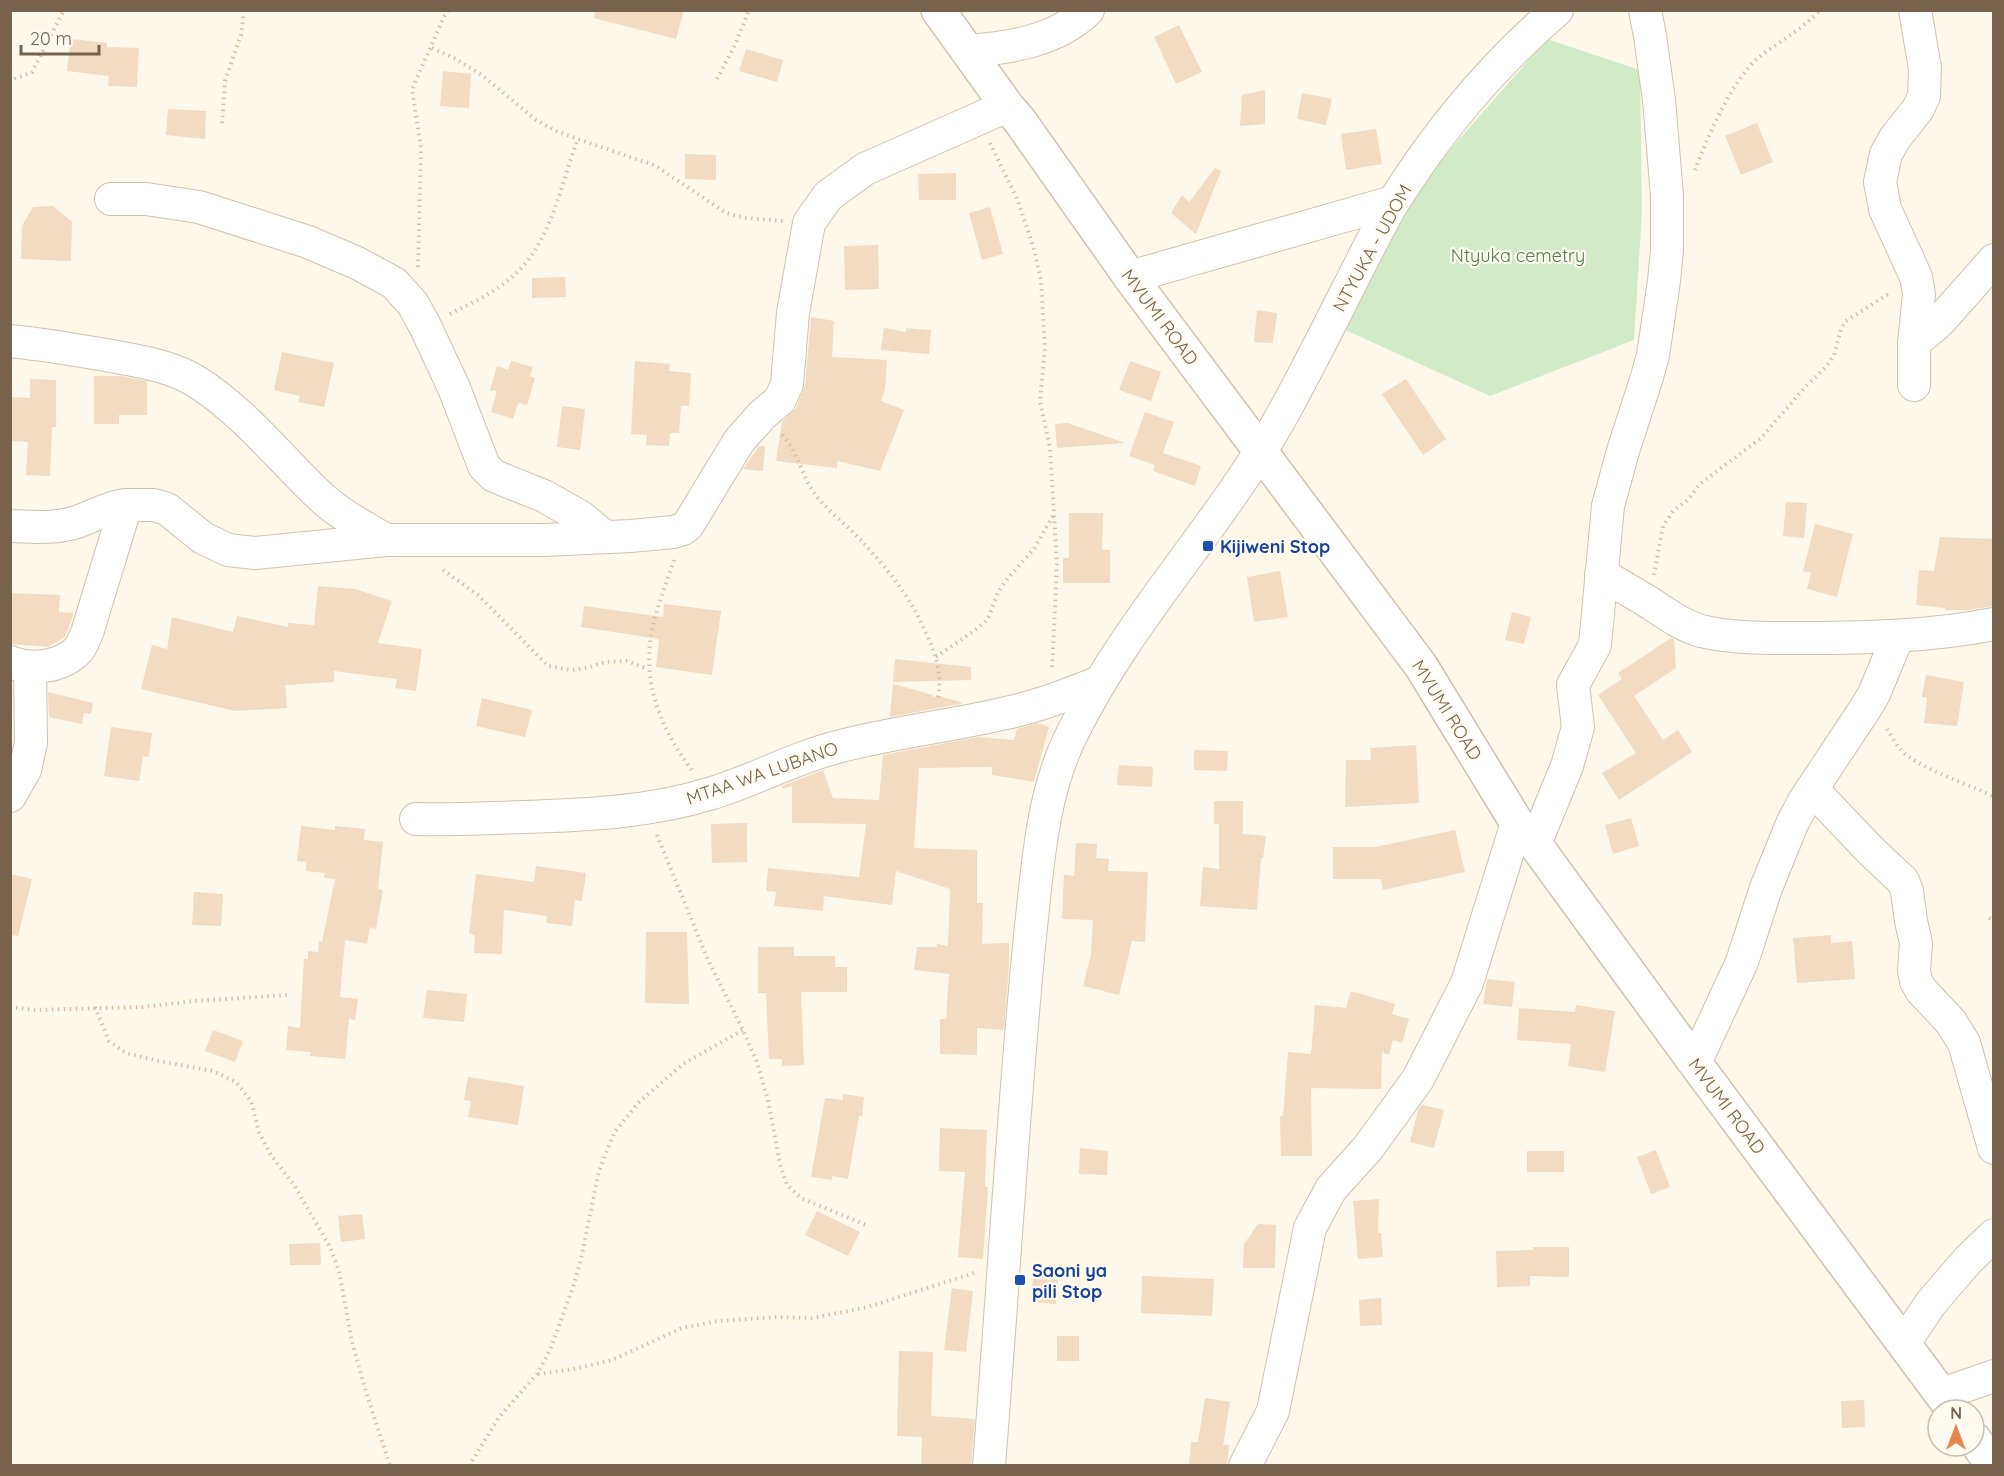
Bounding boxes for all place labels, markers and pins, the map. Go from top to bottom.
place label: Kijiweni Stop [1220,535,1330,558]
marker: Kijiweni Stop [1201,539,1215,553]
place label: Saoni ya pili Stop [1032,1259,1107,1303]
marker: Saoni ya pili Stop [1013,1273,1027,1287]

